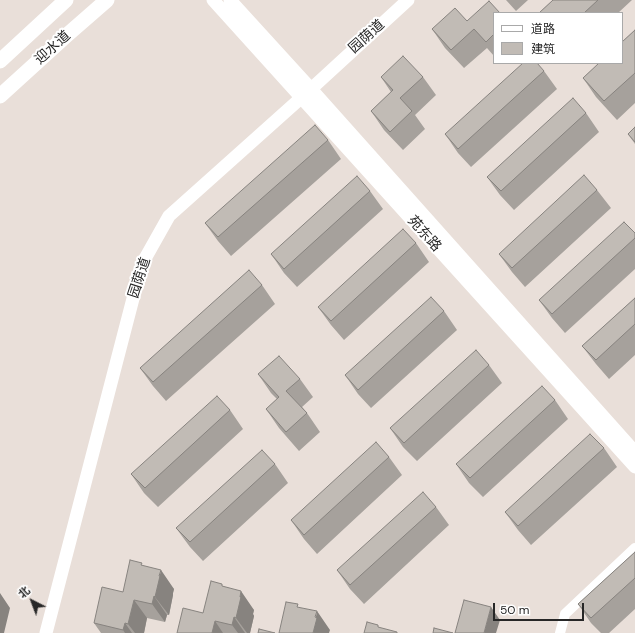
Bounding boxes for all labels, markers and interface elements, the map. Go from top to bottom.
legend [493,12,623,64]
street label: 园荫道 [346,17,388,57]
text: 道路 [531,21,555,37]
street label: 迎水道 [32,28,74,68]
text: 建筑 [531,41,555,57]
street label: 苑东路 [404,213,444,255]
street label: 园荫道 [126,255,154,301]
north arrow [12,581,52,621]
text: 北 [15,583,33,601]
scale bar [495,595,586,621]
text: 50 m [500,602,529,618]

